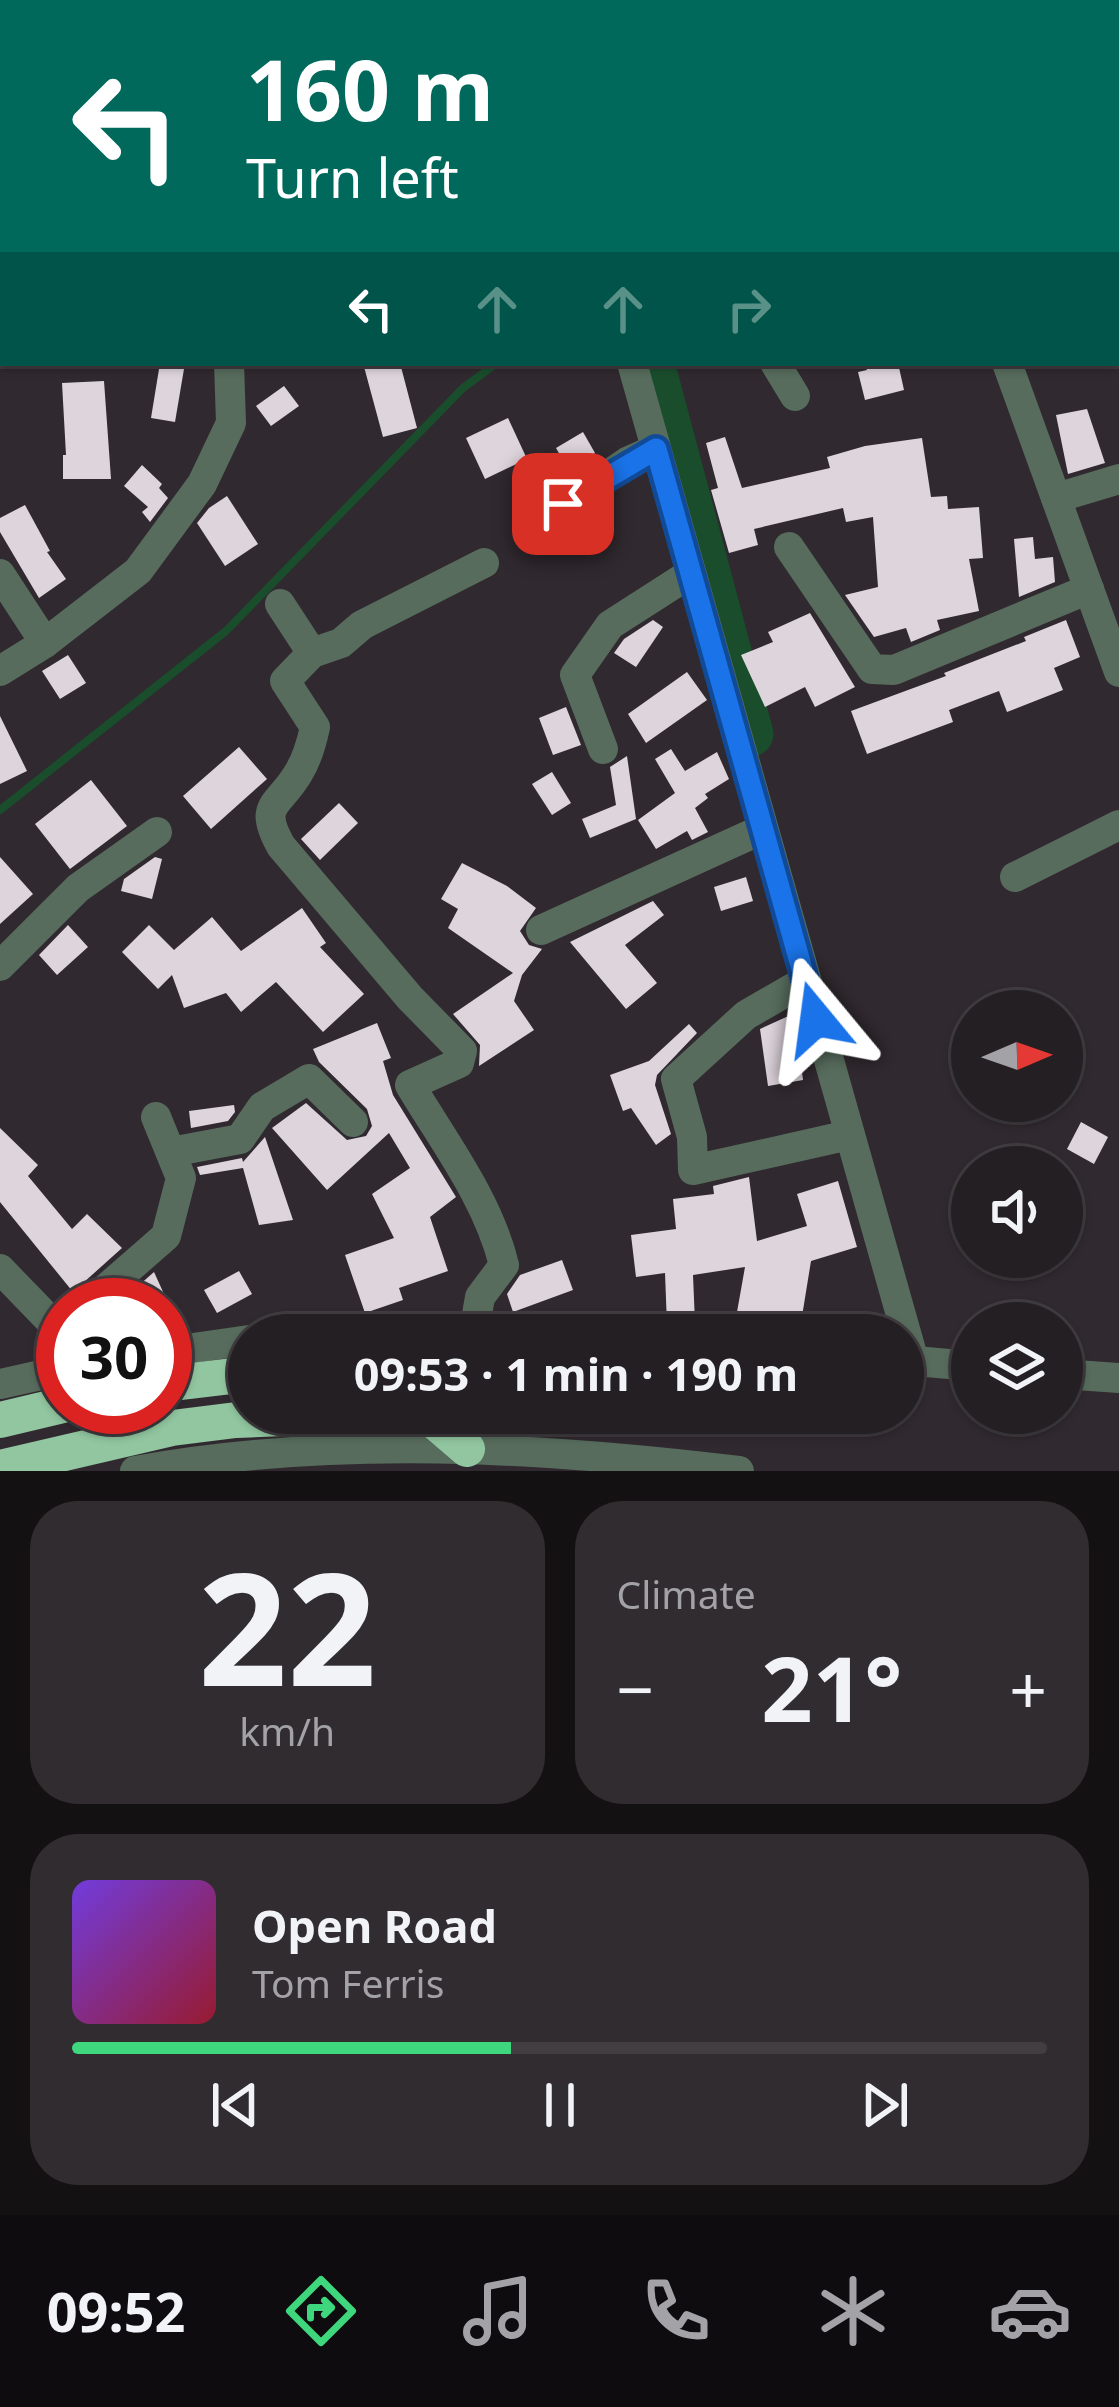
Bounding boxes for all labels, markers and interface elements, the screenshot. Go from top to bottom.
text: 160 m [246,31,494,146]
icon: left [48,48,204,204]
text: Turn left [246,140,459,214]
icon: left [338,276,404,342]
icon: ahead [464,276,530,342]
icon: ahead [590,276,656,342]
icon: right [716,276,782,342]
pin [512,453,614,555]
icon: arrive [530,471,596,537]
position arrow [753,956,879,1082]
north arrow [951,990,1083,1122]
map controls [951,990,1083,1434]
button: sound [951,1146,1083,1278]
speed limit sign: 30 [36,1278,192,1434]
button: layers [951,1302,1083,1434]
text: 09:53 · 1 min · 190 m [354,1343,798,1404]
text: 22 [198,1519,376,1732]
text: Climate [617,1567,756,1620]
text: 21° [761,1626,902,1748]
text: − [617,1643,654,1733]
text: + [1009,1643,1047,1733]
text: km/h [239,1704,335,1757]
text: Open Road [252,1895,497,1956]
text: Tom Ferris [252,1956,444,2009]
icon: previous [202,2072,268,2138]
icon: pause [527,2072,593,2138]
icon: next [852,2072,918,2138]
icon: directions [279,2269,363,2353]
icon: music [456,2269,540,2353]
icon: phone [634,2269,718,2353]
icon: climate [811,2269,895,2353]
icon: car [988,2269,1072,2353]
text: 09:52 [47,2274,185,2348]

